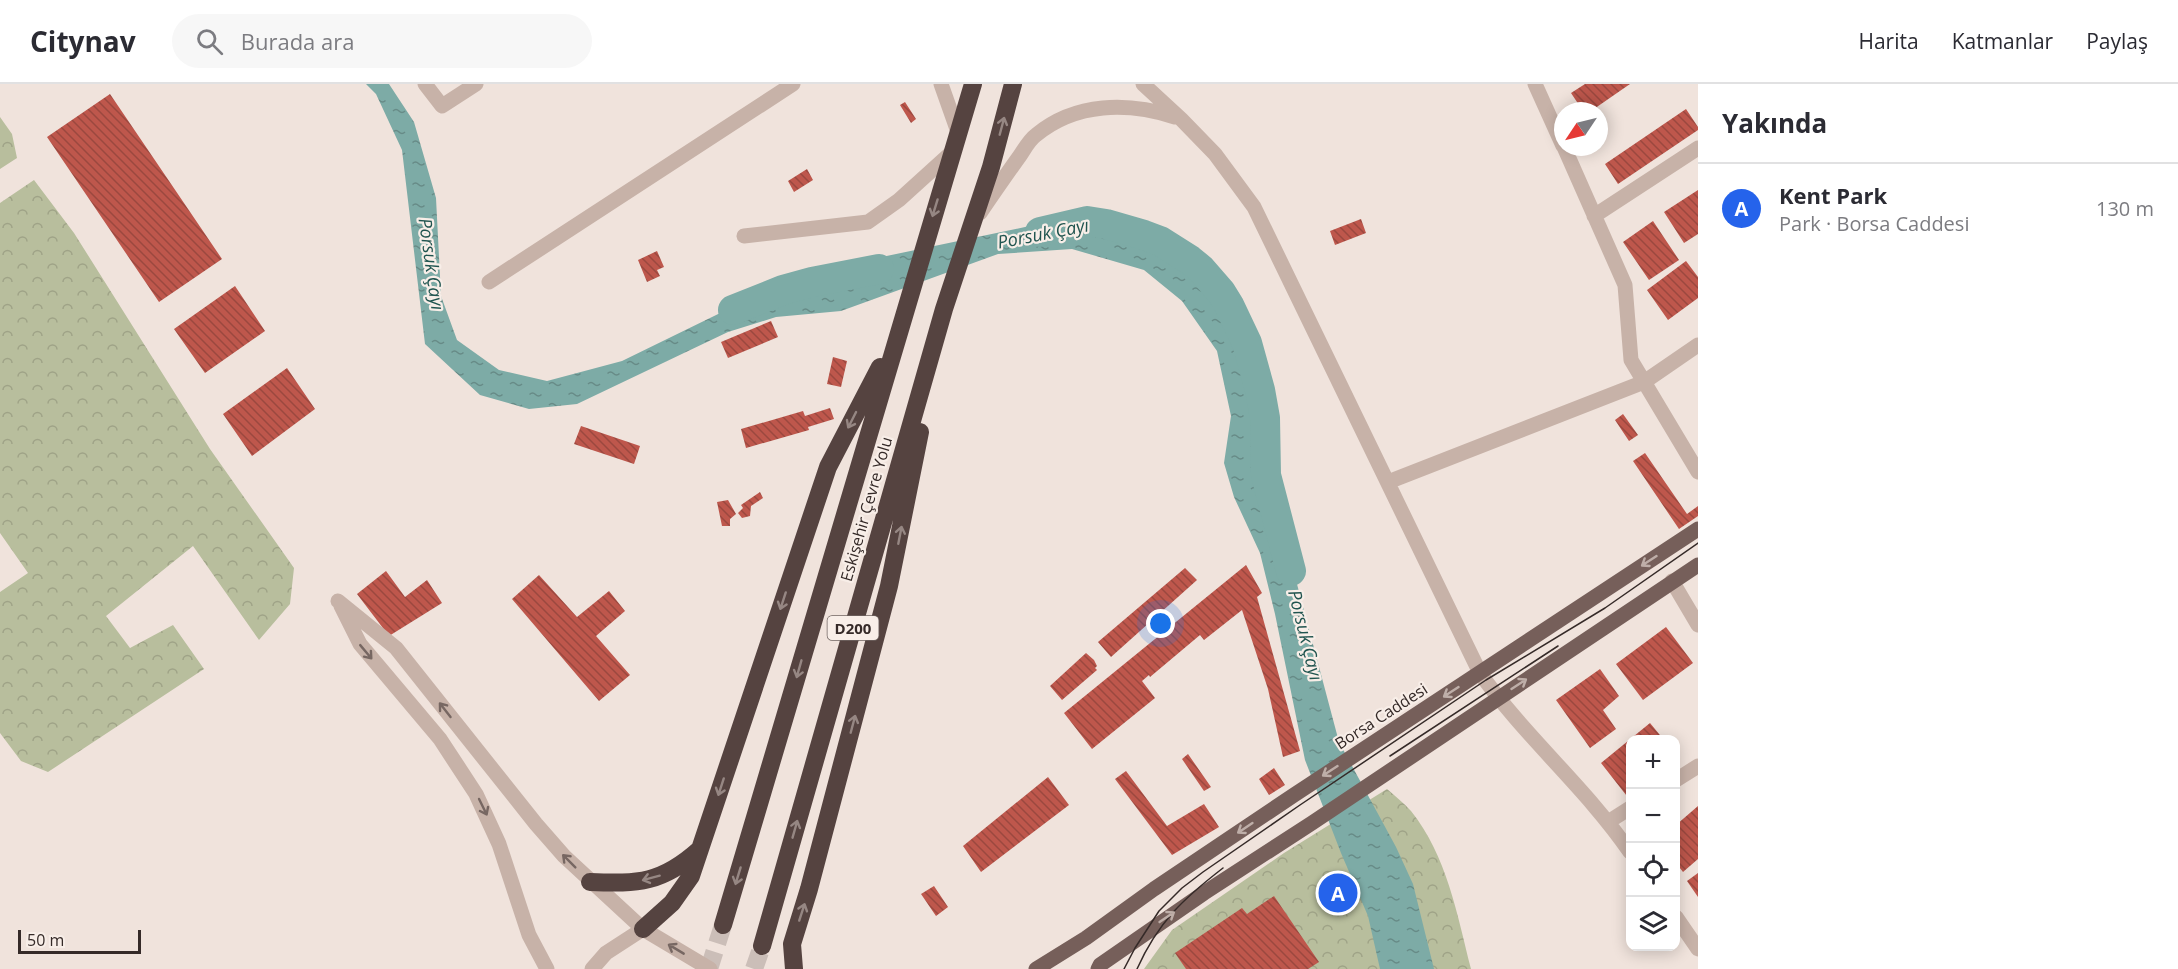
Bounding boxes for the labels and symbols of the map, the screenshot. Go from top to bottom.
north arrow [1554,102,1608,156]
one-way arrow [997,117,1008,136]
one-way arrow [929,198,940,217]
water label: Porsuk Çayı [995,212,1091,254]
water label: Porsuk Çayı [414,216,450,312]
one-way arrow [846,410,857,428]
street label: Eskişehir Çevre Yolu [835,434,897,584]
one-way arrow [895,525,906,545]
one-way arrow [1641,555,1658,567]
water label: Porsuk Çayı [1283,587,1329,683]
one-way arrow [777,592,788,611]
your location [1146,609,1175,638]
road number: D200 [828,616,878,640]
one-way arrow [360,644,373,660]
one-way arrow [793,659,804,678]
street label: Borsa Caddesi [1330,678,1432,754]
one-way arrow [1511,678,1527,690]
one-way arrow [1443,685,1460,698]
one-way arrow [438,703,452,718]
one-way arrow [848,715,859,734]
one-way arrow [1323,765,1339,777]
one-way arrow [715,777,726,796]
one-way arrow [477,798,489,816]
one-way arrow [790,820,801,839]
one-way arrow [1238,822,1254,834]
one-way arrow [561,853,576,868]
one-way arrow [732,866,743,885]
pin: A [1318,870,1358,916]
one-way arrow [642,873,661,885]
one-way arrow [797,903,808,922]
one-way arrow [1159,911,1175,923]
scale bar [18,927,141,954]
one-way arrow [668,942,685,954]

